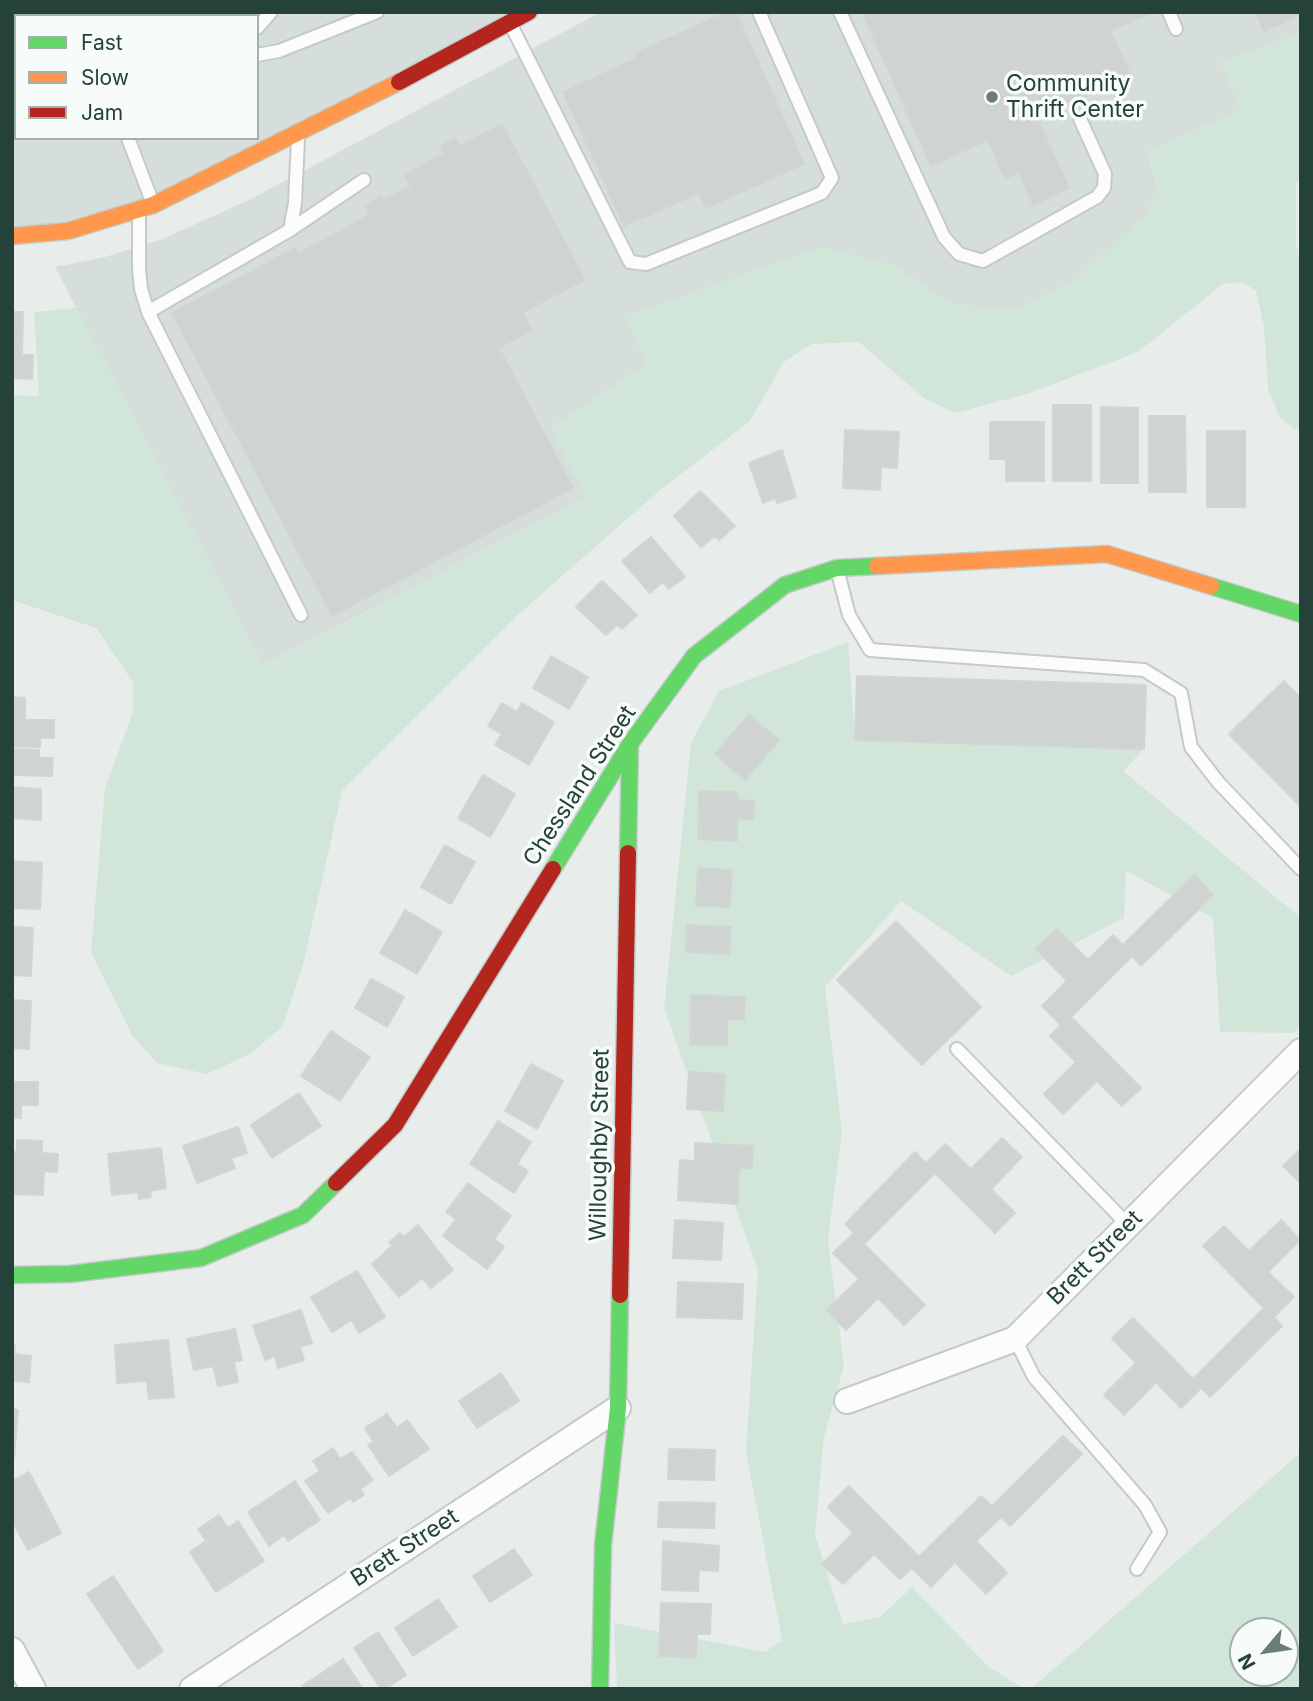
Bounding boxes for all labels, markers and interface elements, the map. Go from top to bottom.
legend [14,14,259,140]
text: Fast [81,30,123,55]
text: Slow [81,65,129,90]
place label: Community Thrift Center [1006,70,1144,124]
marker: Community Thrift Center [984,89,1000,105]
text: Jam [81,100,123,125]
street label: Chessland Street [518,701,642,871]
street label: Willoughby Street [585,1049,615,1241]
street label: Brett Street [1042,1205,1148,1311]
street label: Brett Street [346,1503,464,1593]
north arrow [1229,1617,1299,1687]
text: N [1233,1650,1261,1673]

